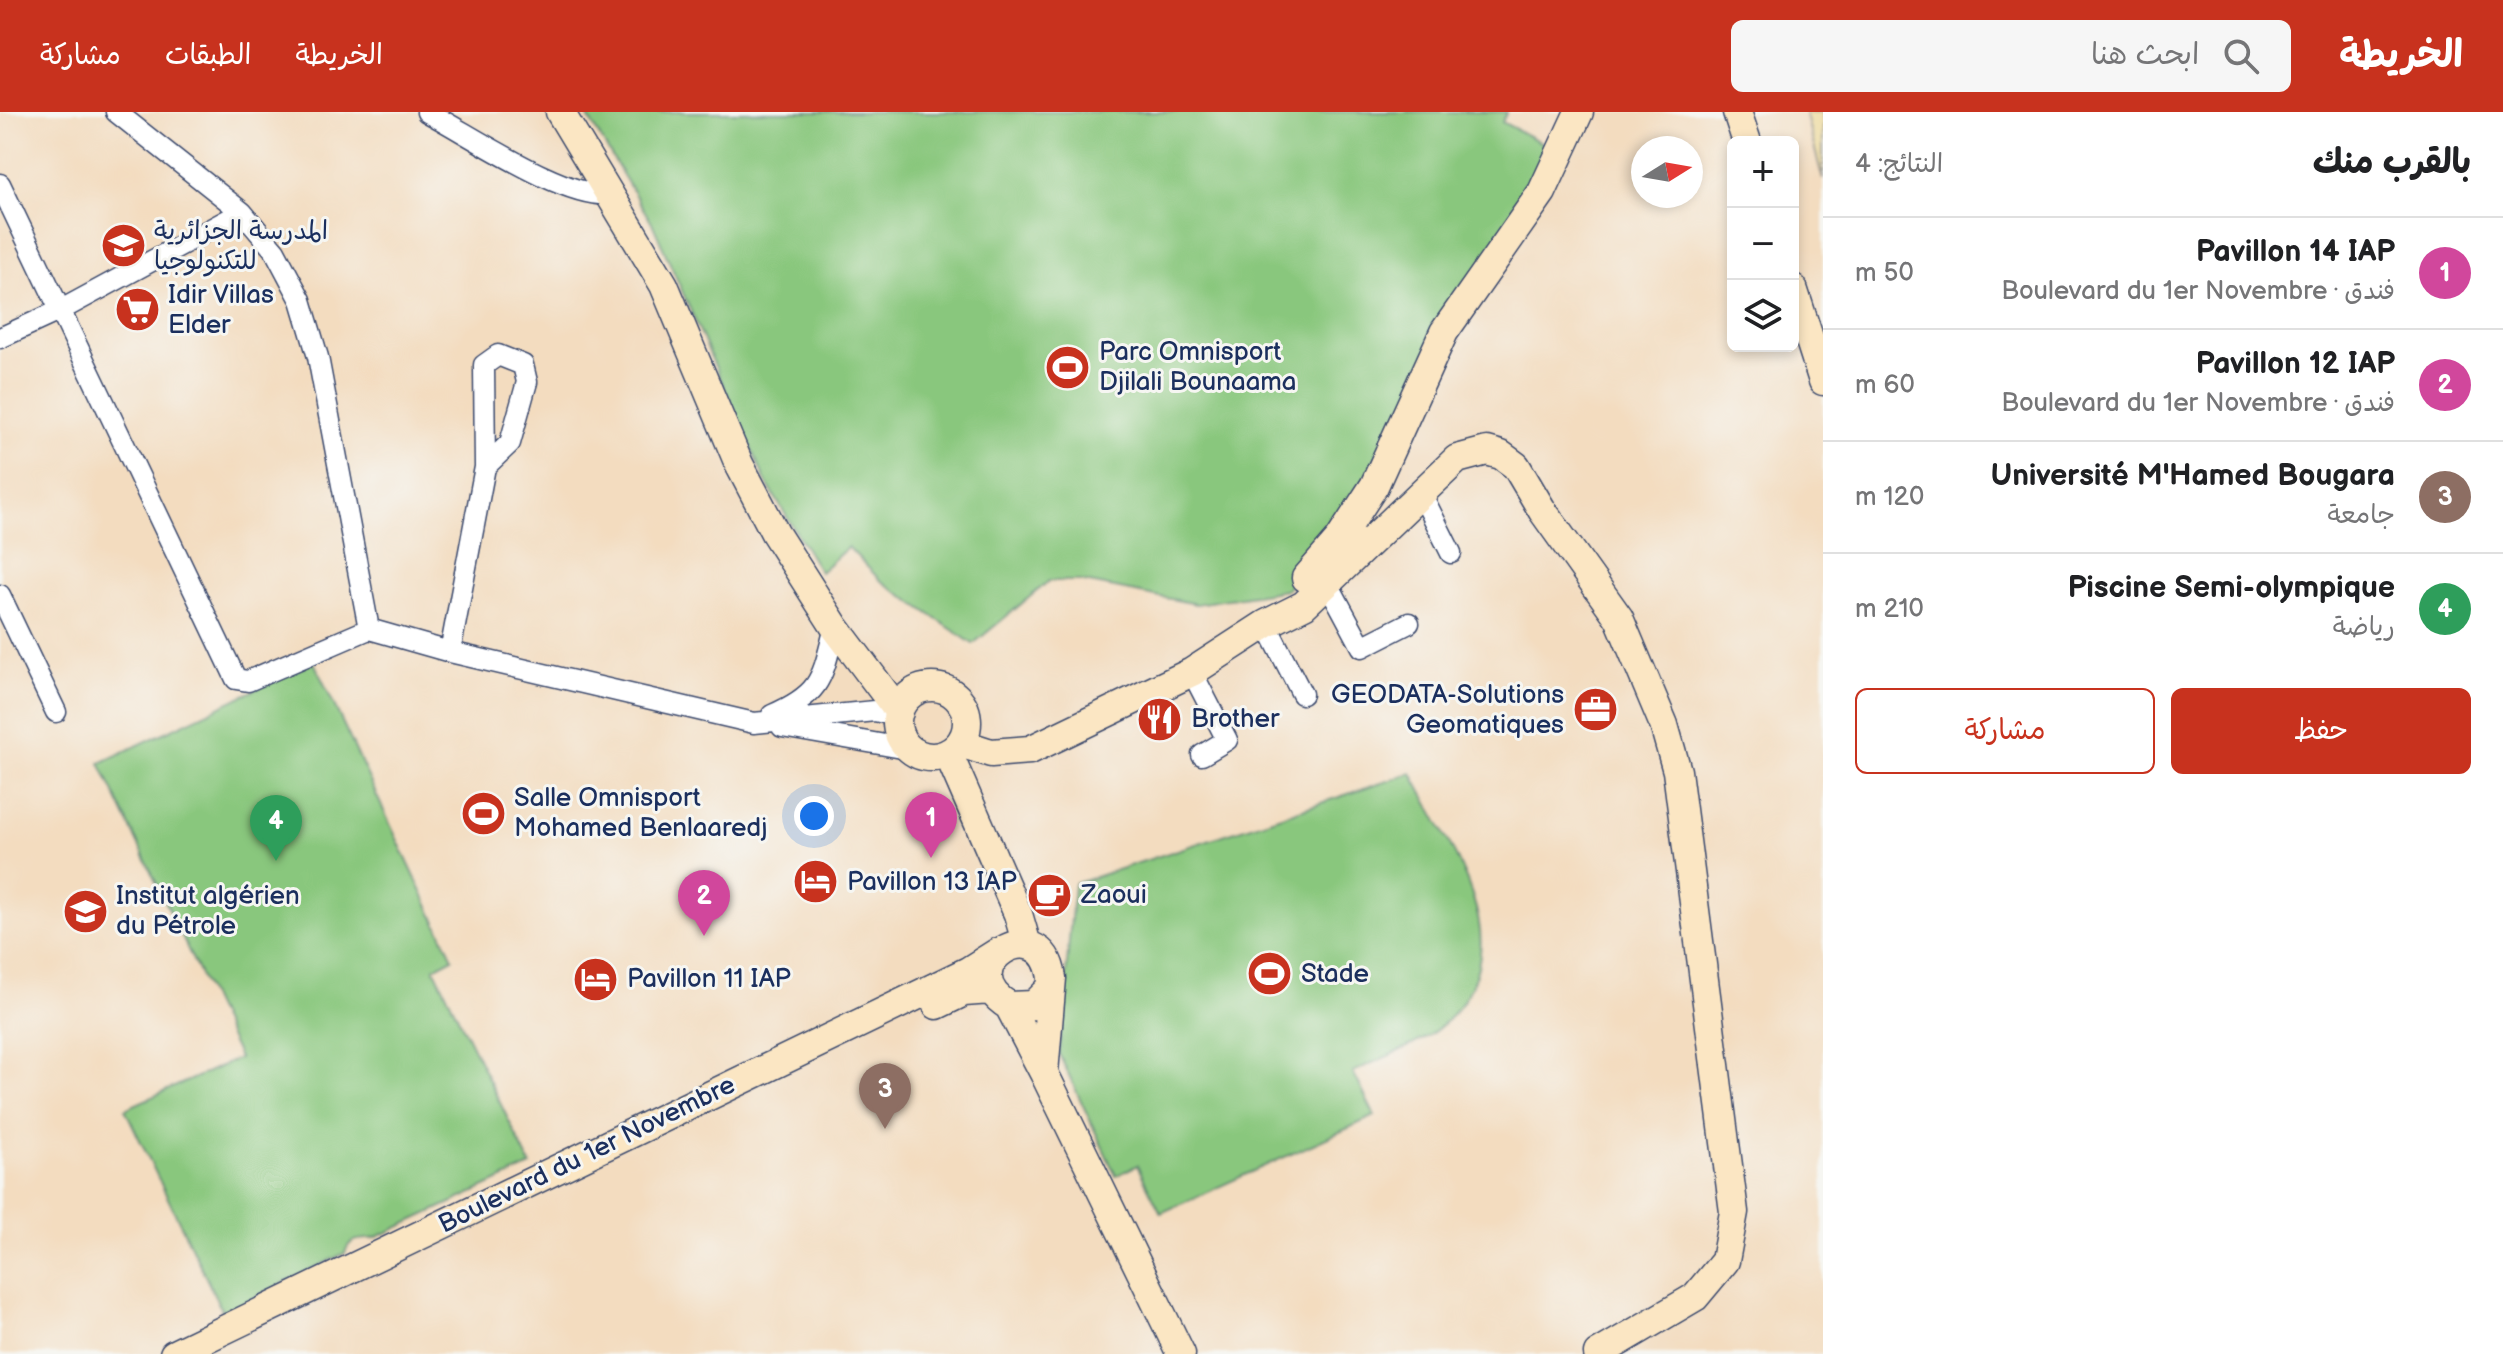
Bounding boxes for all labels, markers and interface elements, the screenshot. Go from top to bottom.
search box [1731,20,2291,92]
text: الخريطة [2339,33,2463,78]
icon: search [2219,34,2263,78]
text: ابحث هنا [2091,37,2199,73]
text: مشاركة [40,39,121,72]
text: الطبقات [165,39,251,72]
text: الخريطة [295,39,383,72]
north arrow [1631,136,1703,208]
map controls [1727,136,1799,352]
button: + [1727,136,1799,208]
text: بالقرب منك [2313,142,2471,183]
text: النتائج: 4 [1855,149,1943,180]
button: − [1727,208,1799,280]
place label: المدرسة الجزائرية للتكنولوجيا [154,216,328,277]
school or university icon: المدرسة الجزائرية للتكنولوجيا [99,222,147,270]
text: Pavillon 14 IAP [2196,234,2395,270]
text: 50 m [1855,258,1914,289]
text: 1 [2440,258,2450,289]
text: فندق · Boulevard du 1er Novembre [2001,276,2395,307]
place label: Idir Villas Elder [168,280,274,341]
button: layers [1727,280,1799,352]
supermarket icon: Idir Villas Elder [113,286,161,334]
place label: Parc Omnisport Djilali Bounaama [1099,337,1297,398]
sports icon: Parc Omnisport Djilali Bounaama [1044,343,1092,391]
text: Pavillon 12 IAP [2196,346,2395,382]
text: 60 m [1855,370,1915,401]
text: 2 [2437,370,2453,401]
text: فندق · Boulevard du 1er Novembre [2001,388,2395,419]
text: Université M'Hamed Bougara [1991,458,2395,494]
text: 120 m [1855,482,1924,513]
text: 3 [2437,482,2453,513]
text: جامعة [2327,500,2395,531]
text: Piscine Semi-olympique [2068,570,2395,606]
text: 210 m [1855,594,1924,625]
text: 4 [2437,594,2453,625]
text: رياضة [2333,612,2395,643]
place label: GEODATA-Solutions Geomatiques [1331,680,1564,741]
office icon: GEODATA-Solutions Geomatiques [1571,686,1619,734]
button: مشاركة [1855,688,2155,774]
button: حفظ [2171,688,2471,774]
restaurant icon: Brother [1136,695,1184,743]
place label: Brother [1191,704,1280,735]
place label: Salle Omnisport Mohamed Benlaaredj [514,783,767,844]
sports icon: Salle Omnisport Mohamed Benlaaredj [459,789,507,837]
pin: 1 [905,792,957,858]
pin: 4 [250,795,302,861]
your location [794,796,834,836]
hotel icon: Pavillon 13 IAP [792,858,840,906]
place label: Pavillon 13 IAP [847,867,1017,898]
pin: 2 [678,870,730,936]
cafe icon: Zaoui [1026,871,1074,919]
place label: Zaoui [1080,880,1147,911]
place label: Institut algérien du Pétrole [116,881,300,942]
school or university icon: Institut algérien du Pétrole [61,887,109,935]
sports icon: Stade [1246,950,1294,998]
hotel icon: Pavillon 11 IAP [572,955,620,1003]
place label: Stade [1301,959,1369,990]
place label: Pavillon 11 IAP [627,964,791,995]
pin: 3 [859,1063,911,1129]
street label: Boulevard du 1er Novembre [434,1070,740,1240]

